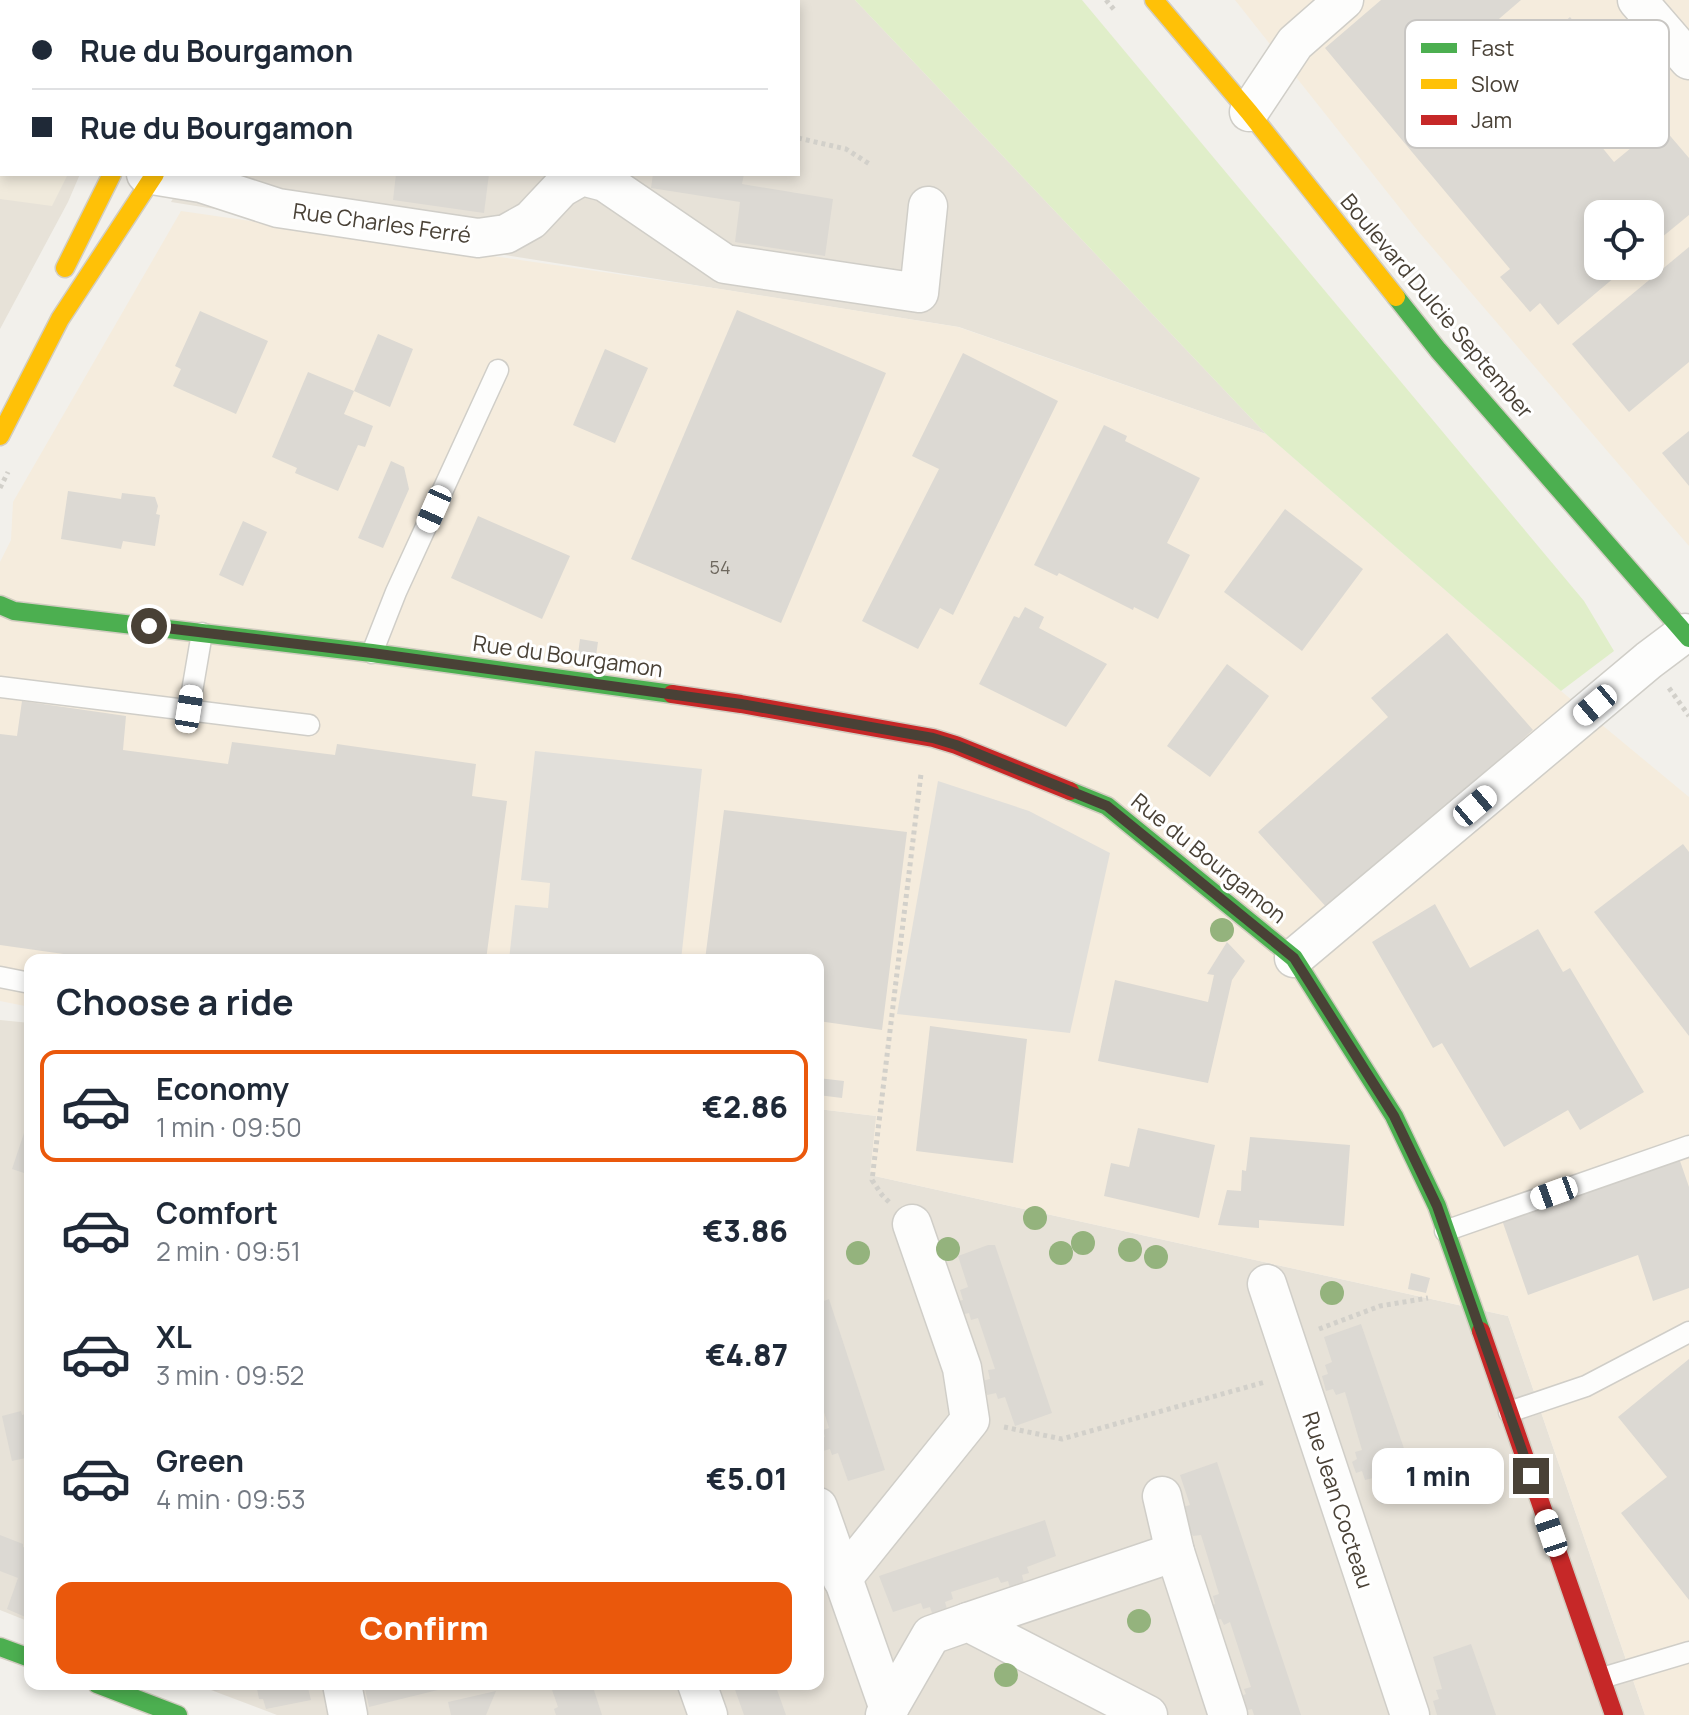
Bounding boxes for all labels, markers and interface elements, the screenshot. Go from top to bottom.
legend [1405,20,1669,148]
text: Rue du Bourgamon [80,30,353,71]
text: Fast [1471,33,1514,63]
text: Slow [1471,69,1519,99]
text: Jam [1471,105,1512,135]
text: Rue du Bourgamon [80,107,353,148]
street label: Boulevard Dulcie September [1334,187,1540,425]
street label: Rue Charles Ferré [291,196,473,250]
map controls [1584,200,1664,280]
button: locate [1584,200,1664,280]
car [413,482,455,536]
house number: 54 [709,555,731,579]
route start [131,608,167,644]
street label: Rue du Bourgamon [471,628,665,684]
car [1569,680,1621,730]
car [173,683,205,735]
car [1449,781,1501,831]
street label: Rue du Bourgamon [1125,786,1293,930]
text: Choose a ride [56,977,294,1026]
text: Economy [156,1068,289,1109]
icon: car [60,1070,132,1142]
text: €2.86 [702,1086,788,1127]
text: 1 min · 09:50 [156,1109,302,1145]
car [1527,1174,1581,1212]
text: Comfort [156,1192,278,1233]
icon: car [60,1194,132,1266]
text: €3.86 [702,1210,788,1251]
text: 2 min · 09:51 [156,1233,301,1269]
text: XL [156,1316,192,1357]
icon: car [60,1318,132,1390]
text: €4.87 [705,1334,788,1375]
text: 3 min · 09:52 [156,1357,304,1393]
street label: Rue Jean Cocteau [1295,1408,1381,1592]
text: Green [156,1440,244,1481]
icon: car [60,1442,132,1514]
callout: 1 min [1371,1448,1503,1504]
text: €5.01 [706,1458,788,1499]
text: 1 min [1405,1458,1471,1494]
route end [1513,1458,1549,1494]
text: 4 min · 09:53 [156,1481,306,1517]
car [1532,1506,1570,1560]
button: Confirm [56,1582,792,1674]

